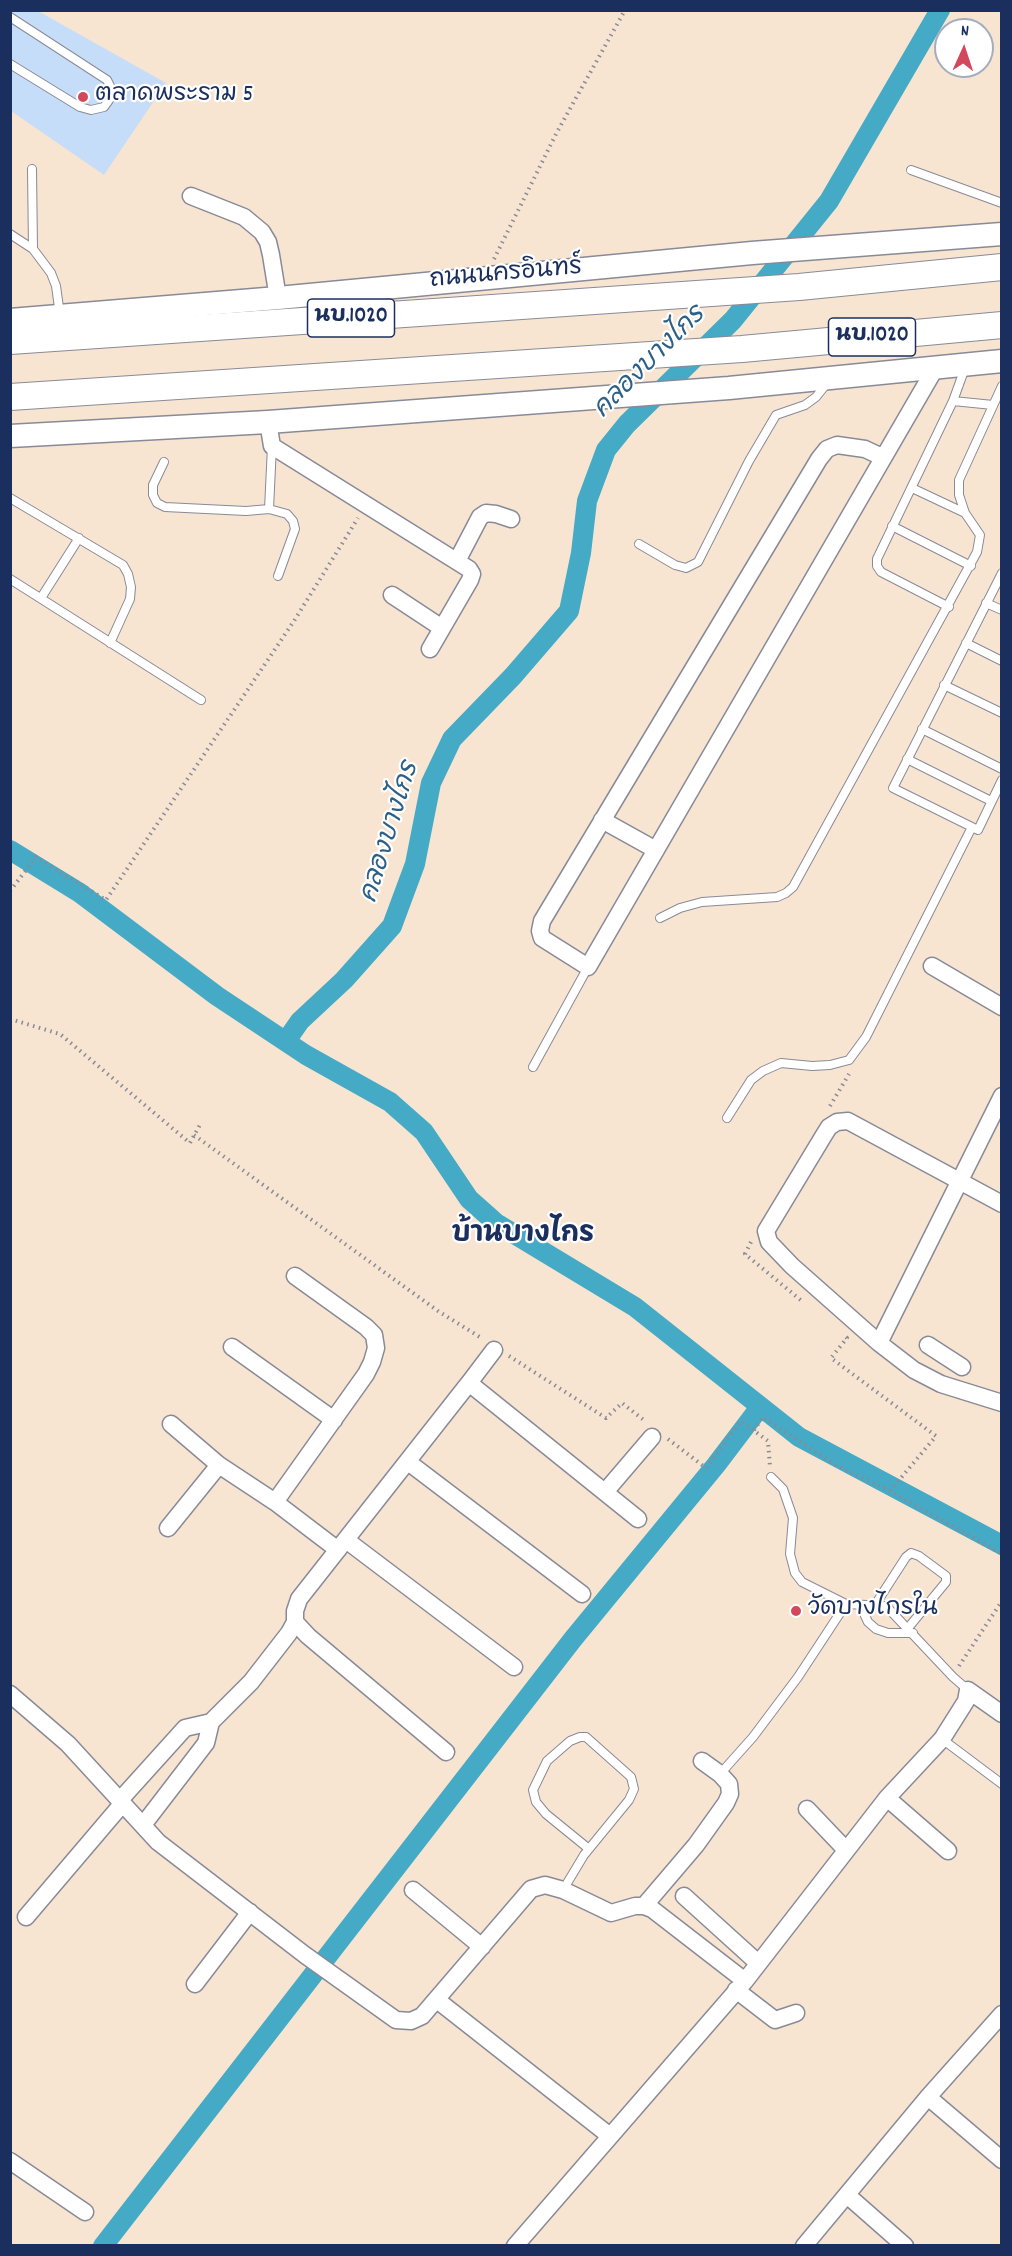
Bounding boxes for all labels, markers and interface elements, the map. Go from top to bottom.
north arrow [934,18,994,78]
text: N [960,20,969,43]
place label: ตลาดพระราม 5 [95,83,254,111]
marker: ตลาดพระราม 5 [76,90,90,104]
street label: ถนนนครอินทร์ [429,255,583,297]
road number: นบ.1020 [308,299,394,337]
water label: คลองบางไกร [589,302,713,426]
road number: นบ.1020 [828,318,916,356]
water label: คลองบางไกร [356,759,428,907]
district label: บ้านบางไกร [452,1221,594,1253]
place label: วัดบางไกรใน [808,1597,938,1625]
marker: วัดบางไกรใน [789,1604,803,1618]

